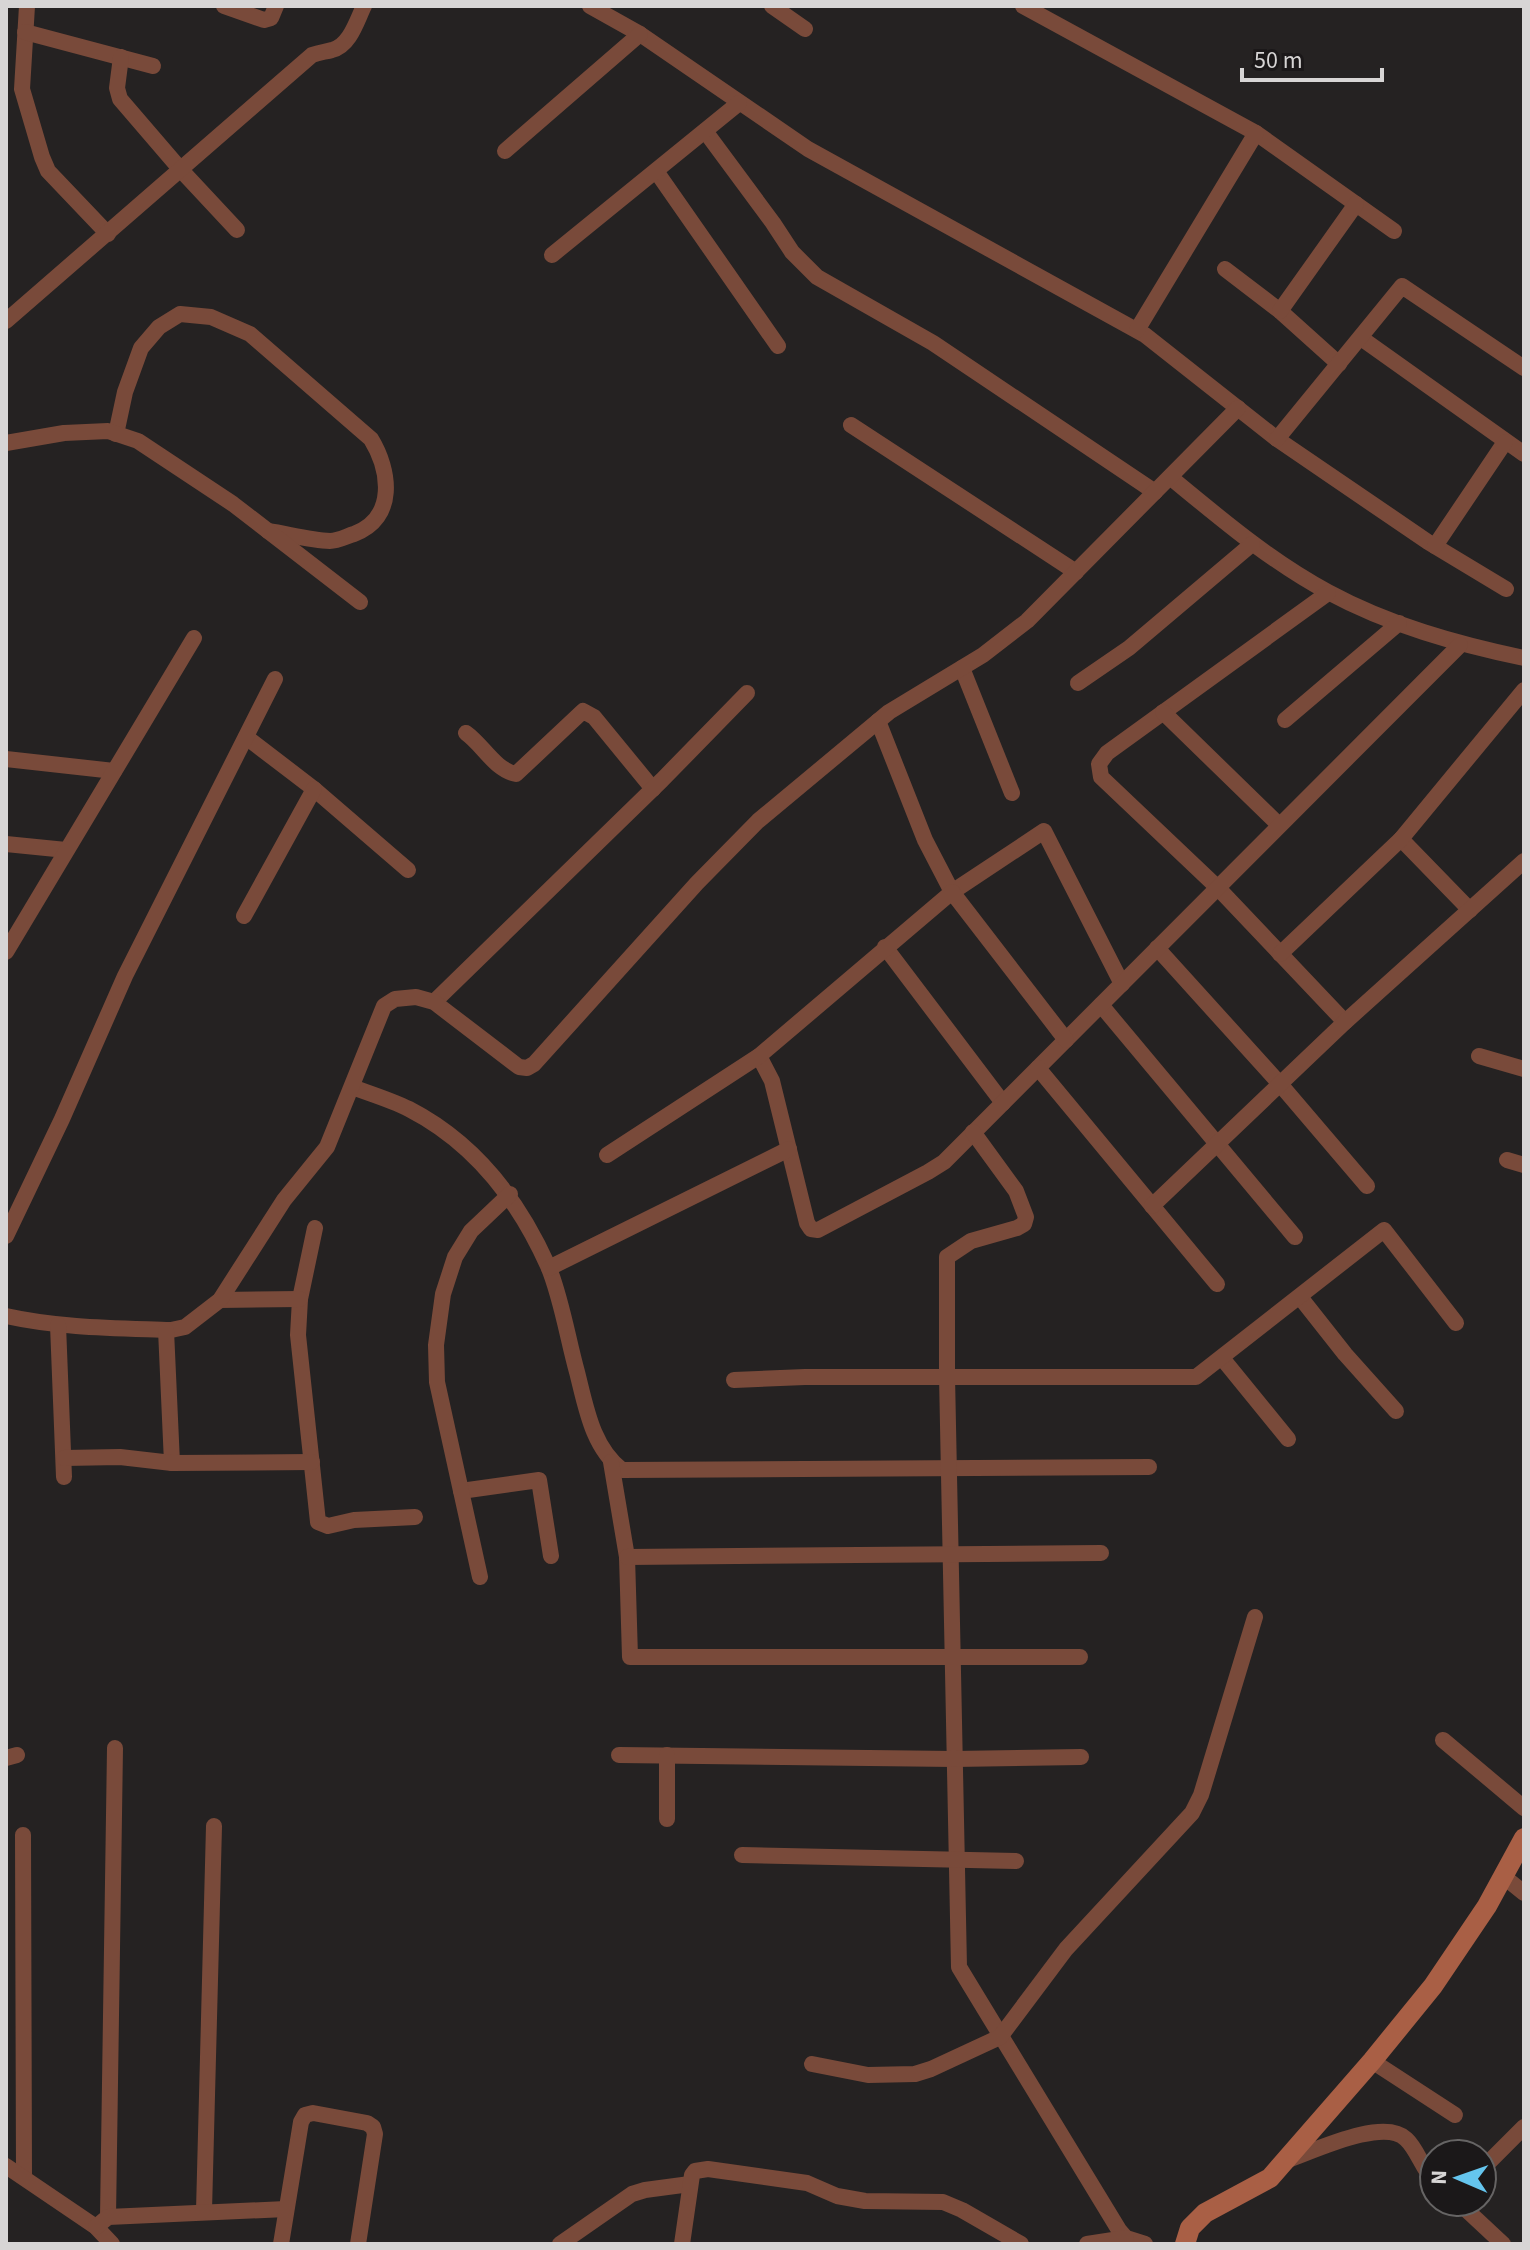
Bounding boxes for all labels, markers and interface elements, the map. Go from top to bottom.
scale bar [1242,32,1382,82]
text: 50 m [1254,43,1303,78]
north arrow [1418,2138,1498,2218]
text: N [1423,2169,1455,2185]

